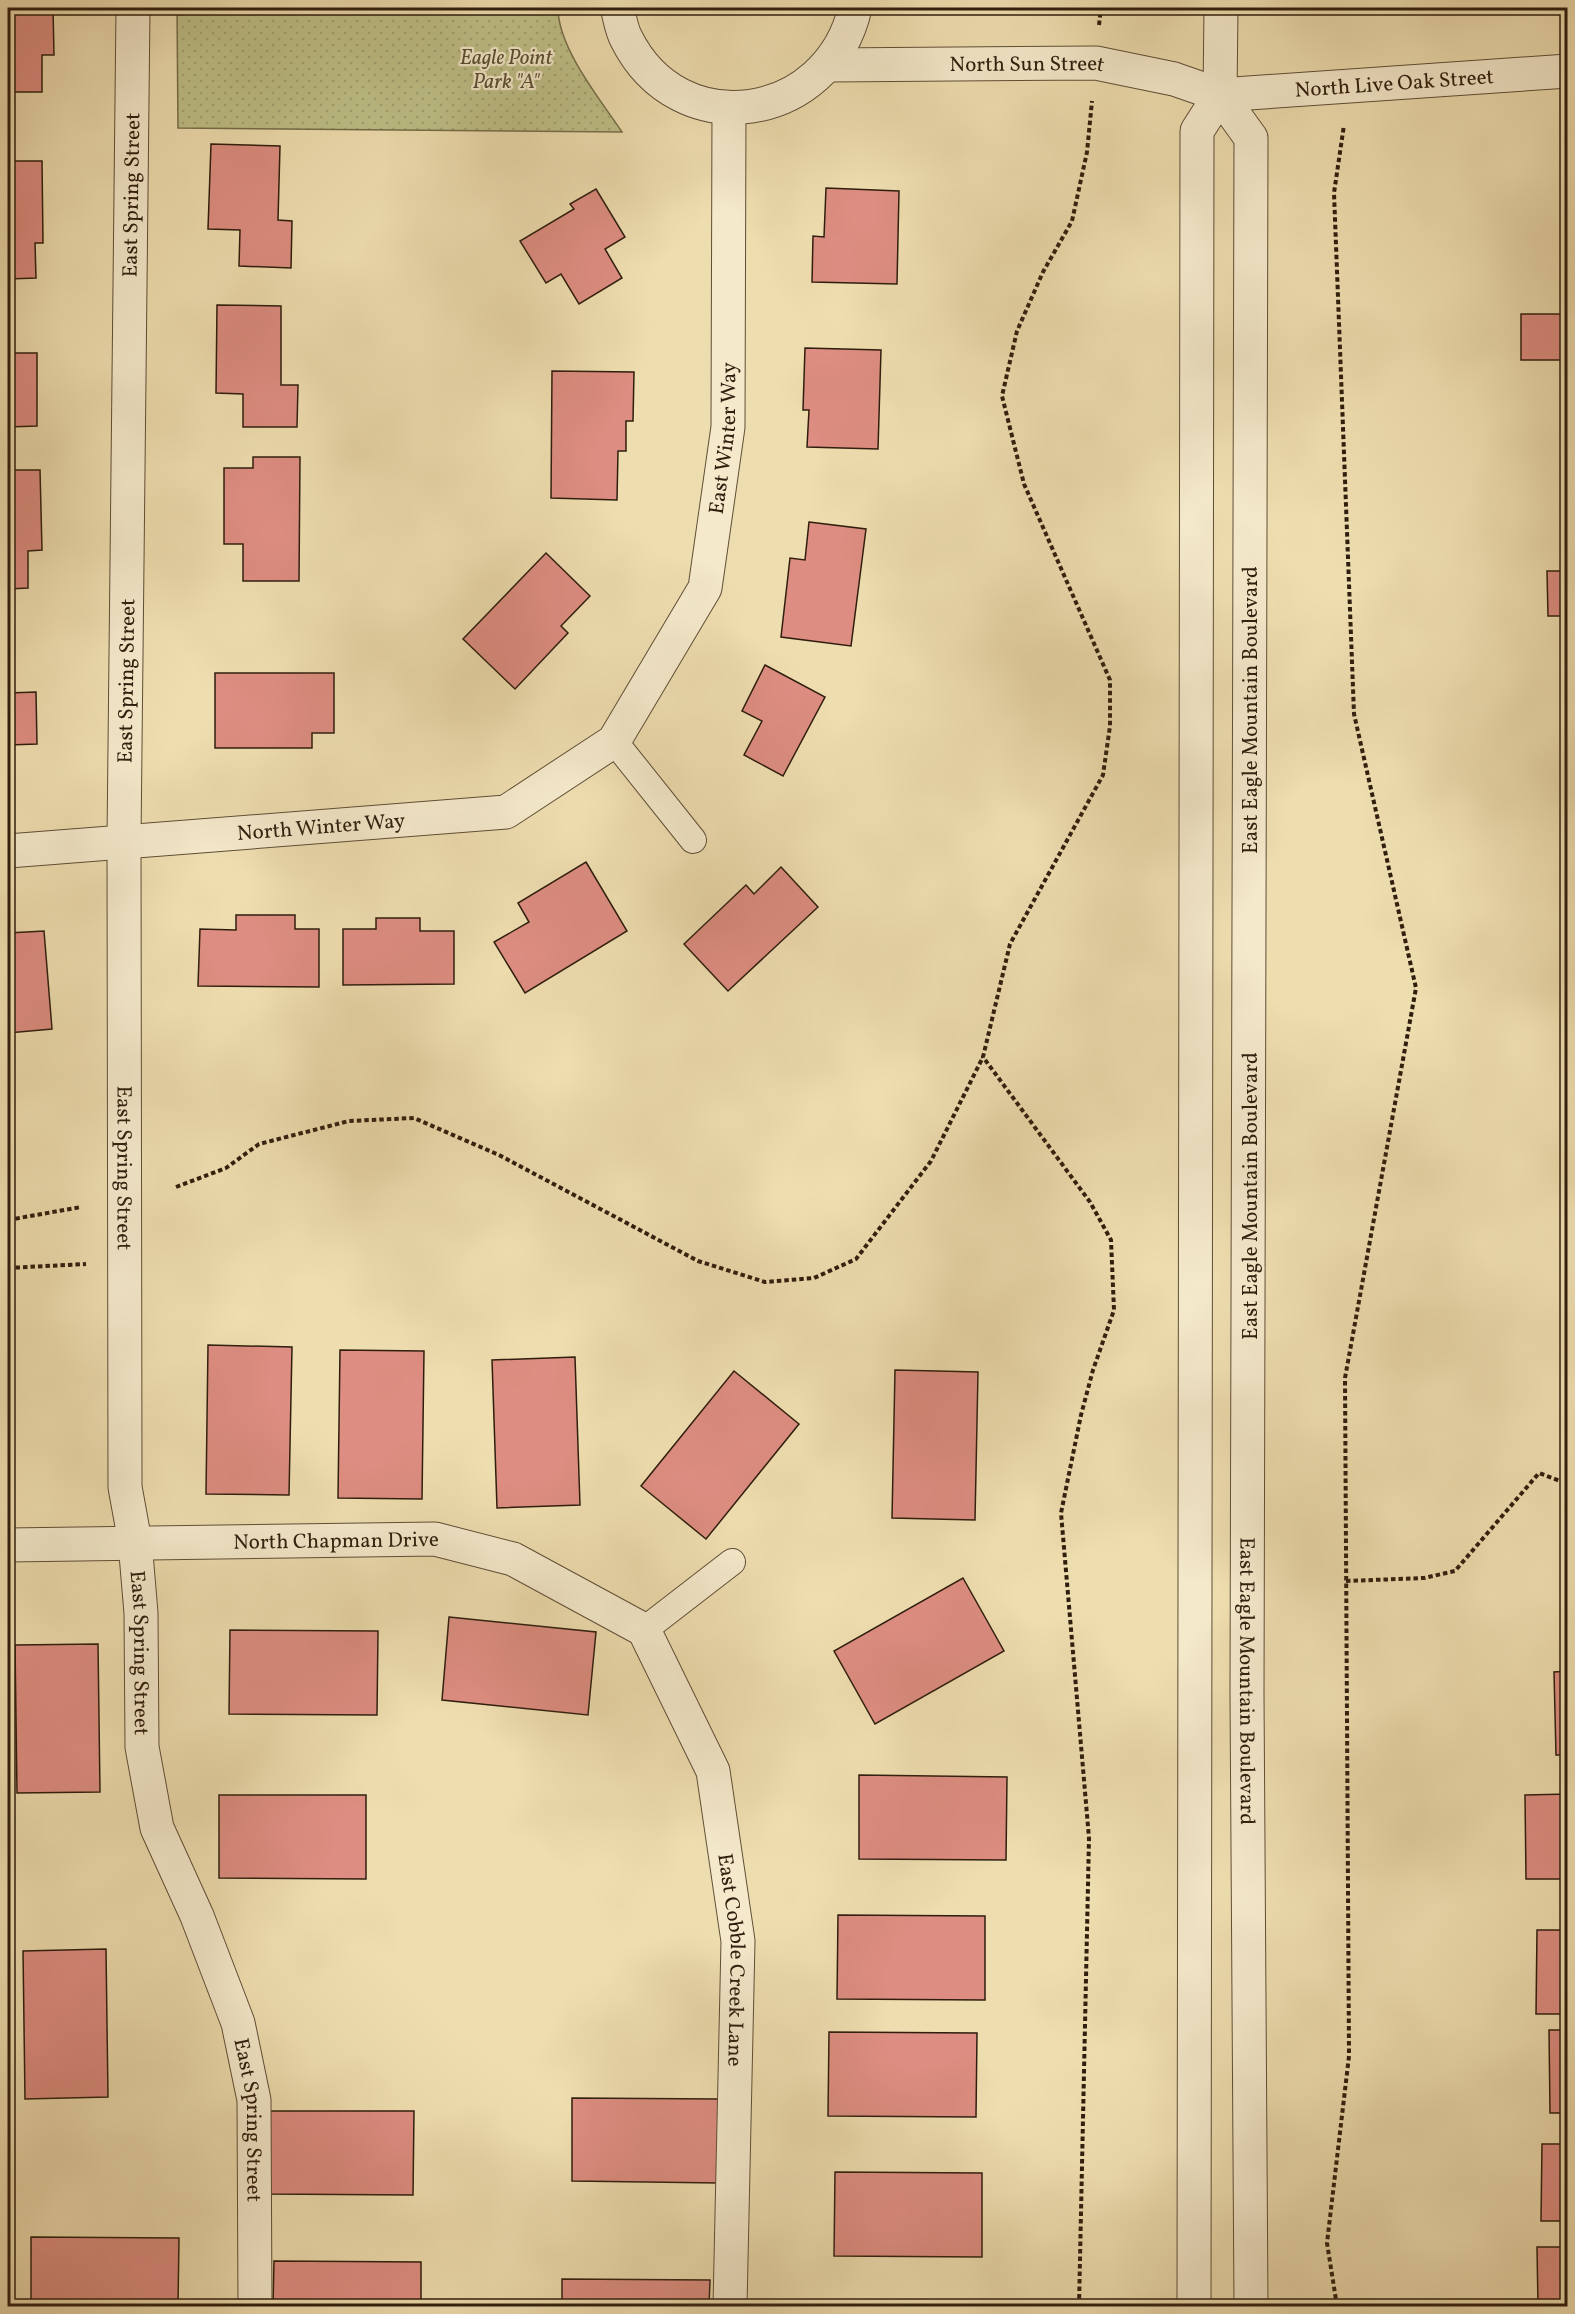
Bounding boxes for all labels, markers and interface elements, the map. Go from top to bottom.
park label: Eagle Point Park "A" [460,44,553,97]
street label: North Sun Street [949,50,1107,80]
street label: North Live Oak Street [1294,63,1495,106]
street label: East Spring Street [117,112,148,278]
street label: East Winter Way [703,361,744,516]
street label: East Eagle Mountain Boulevard [1237,566,1266,854]
street label: East Spring Street [112,598,143,764]
street label: North Winter Way [236,807,407,849]
street label: East Eagle Mountain Boulevard [1237,1052,1266,1340]
street label: East Spring Street [108,1085,138,1250]
street label: North Chapman Drive [233,1526,439,1558]
street label: East Eagle Mountain Boulevard [1231,1537,1261,1825]
street label: East Spring Street [121,1569,155,1735]
street label: East Cobble Creek Lane [709,1852,751,2067]
street label: East Spring Street [226,2036,268,2202]

